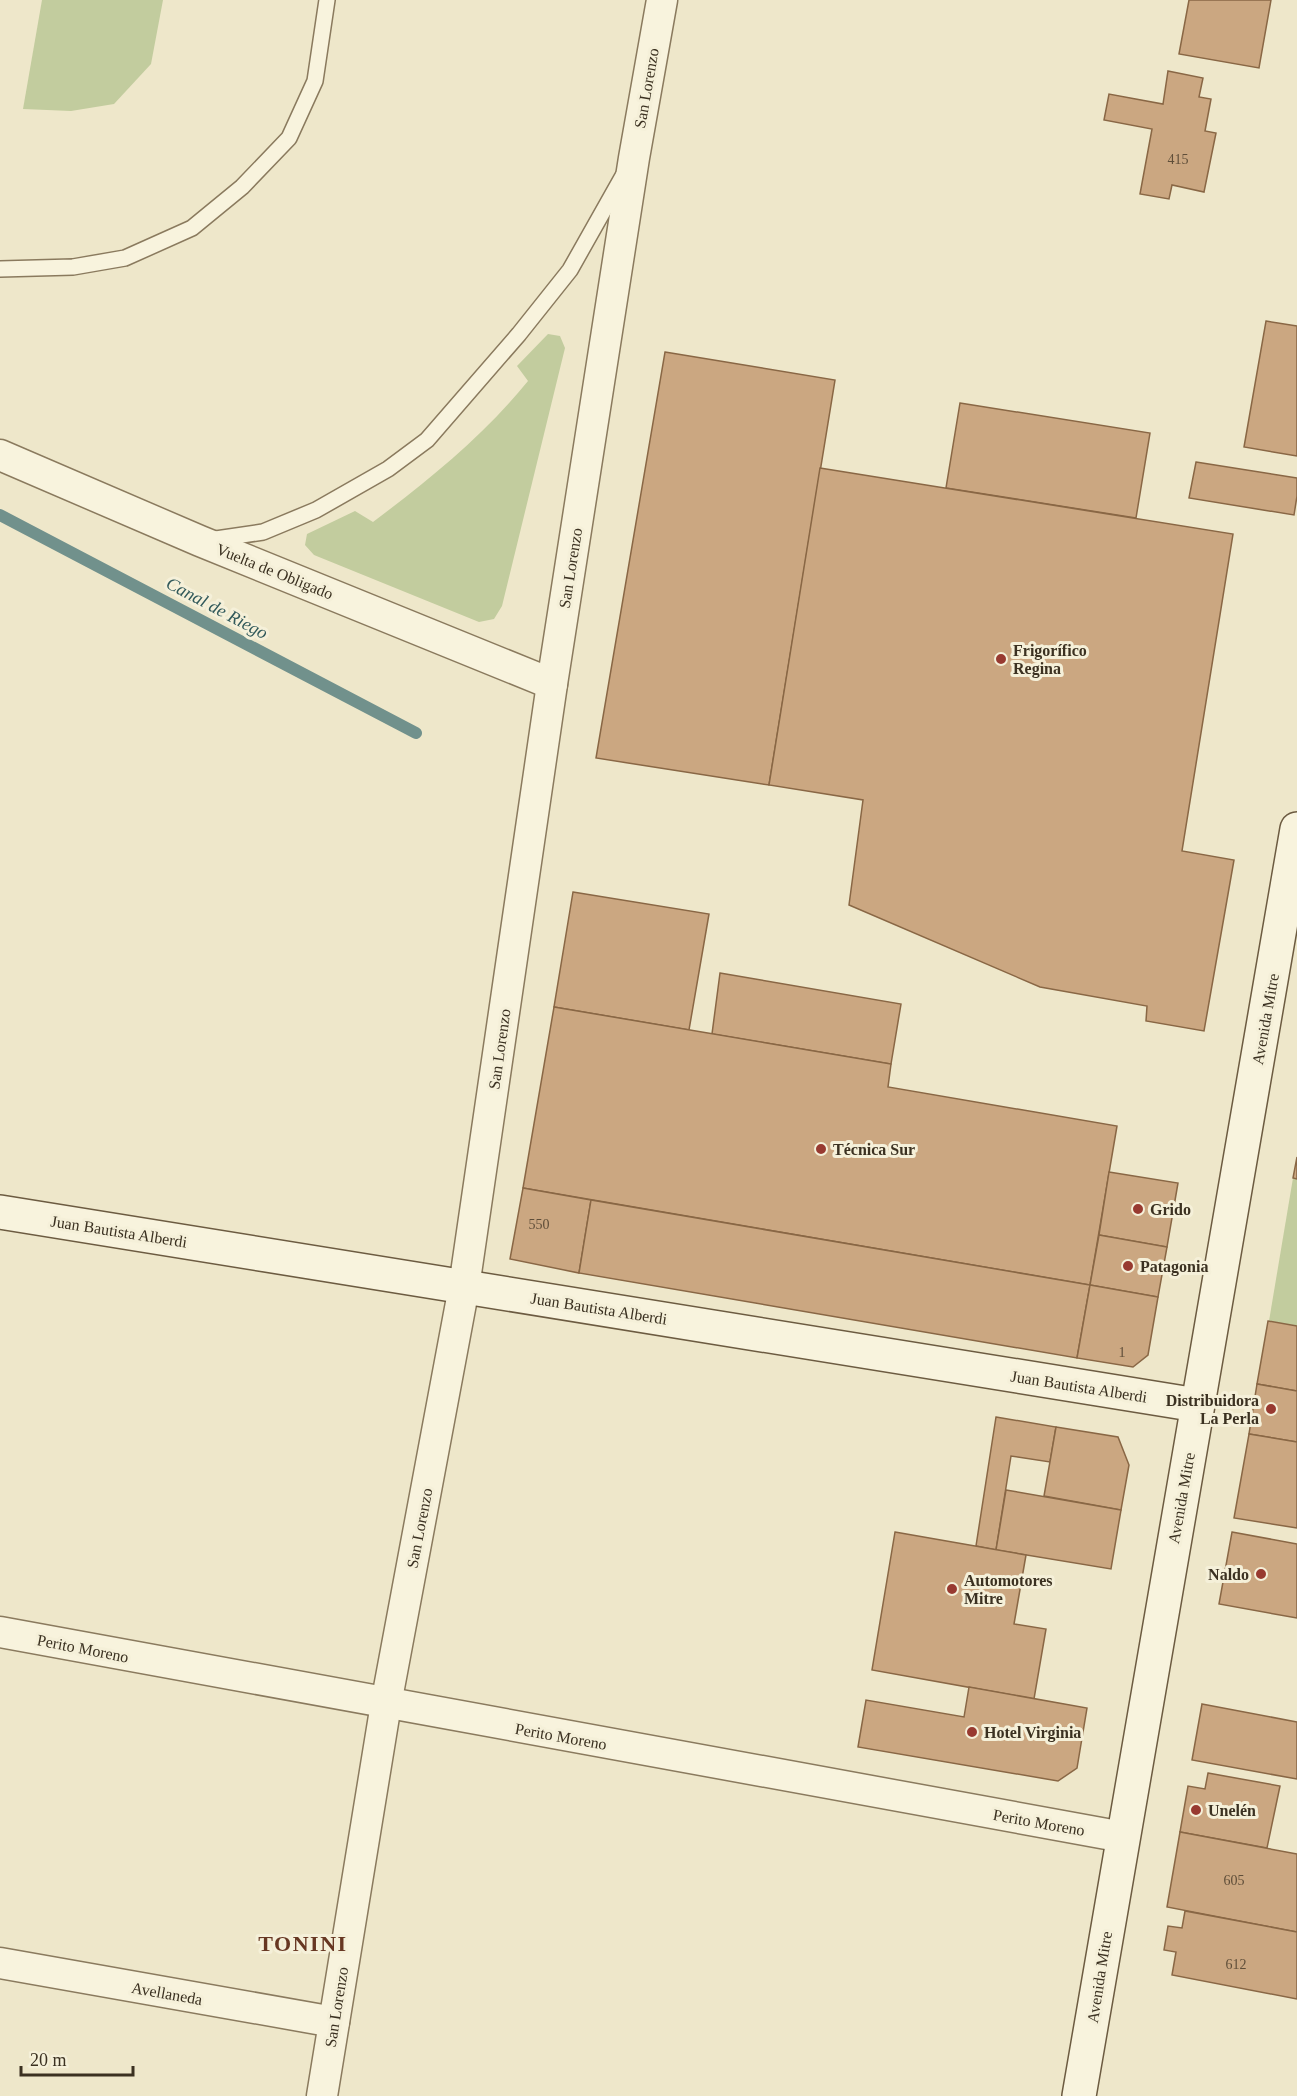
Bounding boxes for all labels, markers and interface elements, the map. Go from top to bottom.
street label: San Lorenzo [631,47,662,130]
house number: 415 [1168,152,1189,167]
street label: San Lorenzo [556,527,585,610]
street label: Vuelta de Obligado [214,540,336,604]
water label: Canal de Riego [163,573,271,643]
place label: Frigorífico Regina [1013,642,1087,678]
marker: Frigorífico Regina [994,652,1008,666]
street label: Avenida Mitre [1249,972,1282,1066]
street label: San Lorenzo [485,1008,514,1091]
place label: Técnica Sur [833,1141,915,1158]
marker: Técnica Sur [814,1142,828,1156]
place label: Grido [1150,1201,1191,1218]
marker: Grido [1131,1202,1145,1216]
street label: Juan Bautista Alberdi [50,1212,189,1251]
house number: 550 [529,1217,550,1232]
place label: Patagonia [1140,1258,1208,1276]
marker: Patagonia [1121,1259,1135,1273]
street label: Juan Bautista Alberdi [530,1289,669,1328]
house number: 1 [1119,1345,1126,1360]
street label: Juan Bautista Alberdi [1010,1367,1149,1406]
place label: Distribuidora La Perla [1166,1392,1259,1427]
marker: Distribuidora La Perla [1264,1402,1278,1416]
street label: Avenida Mitre [1165,1451,1198,1545]
street label: San Lorenzo [403,1487,436,1570]
place label: Naldo [1208,1566,1249,1583]
marker: Naldo [1254,1567,1268,1581]
place label: Automotores Mitre [964,1572,1053,1607]
marker: Automotores Mitre [945,1582,959,1596]
street label: Perito Moreno [36,1631,130,1666]
street label: Perito Moreno [514,1720,608,1753]
place label: Hotel Virginia [984,1724,1081,1742]
marker: Hotel Virginia [965,1725,979,1739]
place label: Unelén [1208,1802,1256,1819]
marker: Unelén [1189,1803,1203,1817]
street label: Perito Moreno [992,1806,1086,1839]
house number: 605 [1224,1873,1245,1888]
street label: Avenida Mitre [1084,1930,1115,2024]
district label: TONINI [258,1931,348,1956]
house number: 612 [1226,1957,1247,1972]
street label: San Lorenzo [322,1966,351,2049]
street label: Avellaneda [130,1979,204,2008]
scale bar [21,2039,134,2077]
text: 20 m [30,2050,67,2070]

